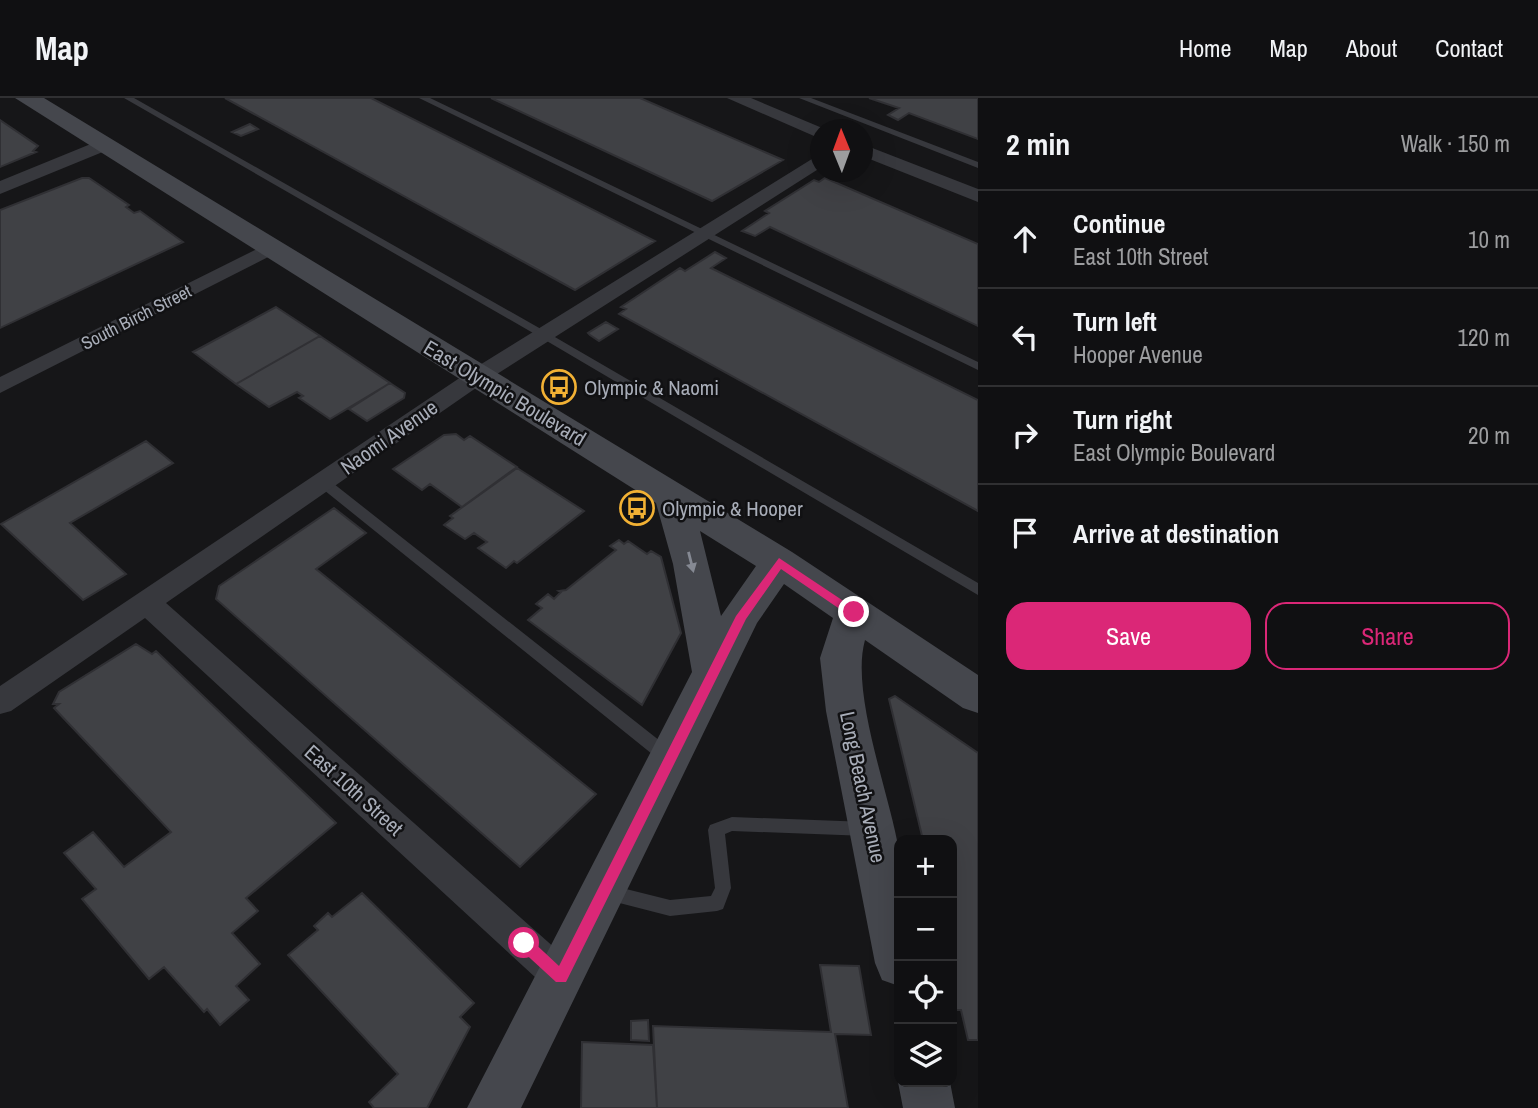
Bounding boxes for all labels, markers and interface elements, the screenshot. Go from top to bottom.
text: Map [35,26,89,70]
text: Home [1179,32,1231,64]
text: Map [1269,32,1308,64]
text: About [1346,32,1397,64]
text: Contact [1435,32,1503,64]
north arrow [810,119,873,182]
text: 2 min [1006,124,1070,164]
text: Walk · 150 m [1401,128,1510,159]
text: Continue [1073,206,1165,241]
icon: ahead [1006,220,1044,258]
text: 10 m [1468,224,1510,255]
text: East 10th Street [1073,241,1208,272]
street label: South Birch Street [77,278,195,356]
text: Turn left [1073,304,1157,339]
icon: left [1006,318,1044,356]
text: 120 m [1458,322,1510,353]
street label: East Olympic Boulevard [418,333,592,453]
text: Hooper Avenue [1073,339,1203,370]
bus stop icon: Olympic & Naomi [540,368,578,406]
place label: Olympic & Naomi [584,373,719,402]
street label: Naomi Avenue [335,393,443,481]
text: Turn right [1073,402,1172,437]
icon: right [1006,416,1044,454]
text: 20 m [1468,420,1510,451]
text: East Olympic Boulevard [1073,437,1275,468]
bus stop icon: Olympic & Hooper [618,489,656,527]
place label: Olympic & Hooper [662,494,803,523]
icon: arrive [1006,514,1044,552]
text: Arrive at destination [1073,516,1279,551]
one-way arrow [686,551,697,573]
route end [838,596,869,627]
button: Save [1006,602,1251,670]
button: Share [1265,602,1510,670]
street label: Long Beach Avenue [833,709,893,865]
street label: East 10th Street [298,738,410,842]
map controls [894,835,957,1087]
button: + [894,835,957,898]
button: − [894,898,957,961]
route start [508,927,539,958]
button: locate [894,961,957,1024]
button: layers [894,1024,957,1087]

